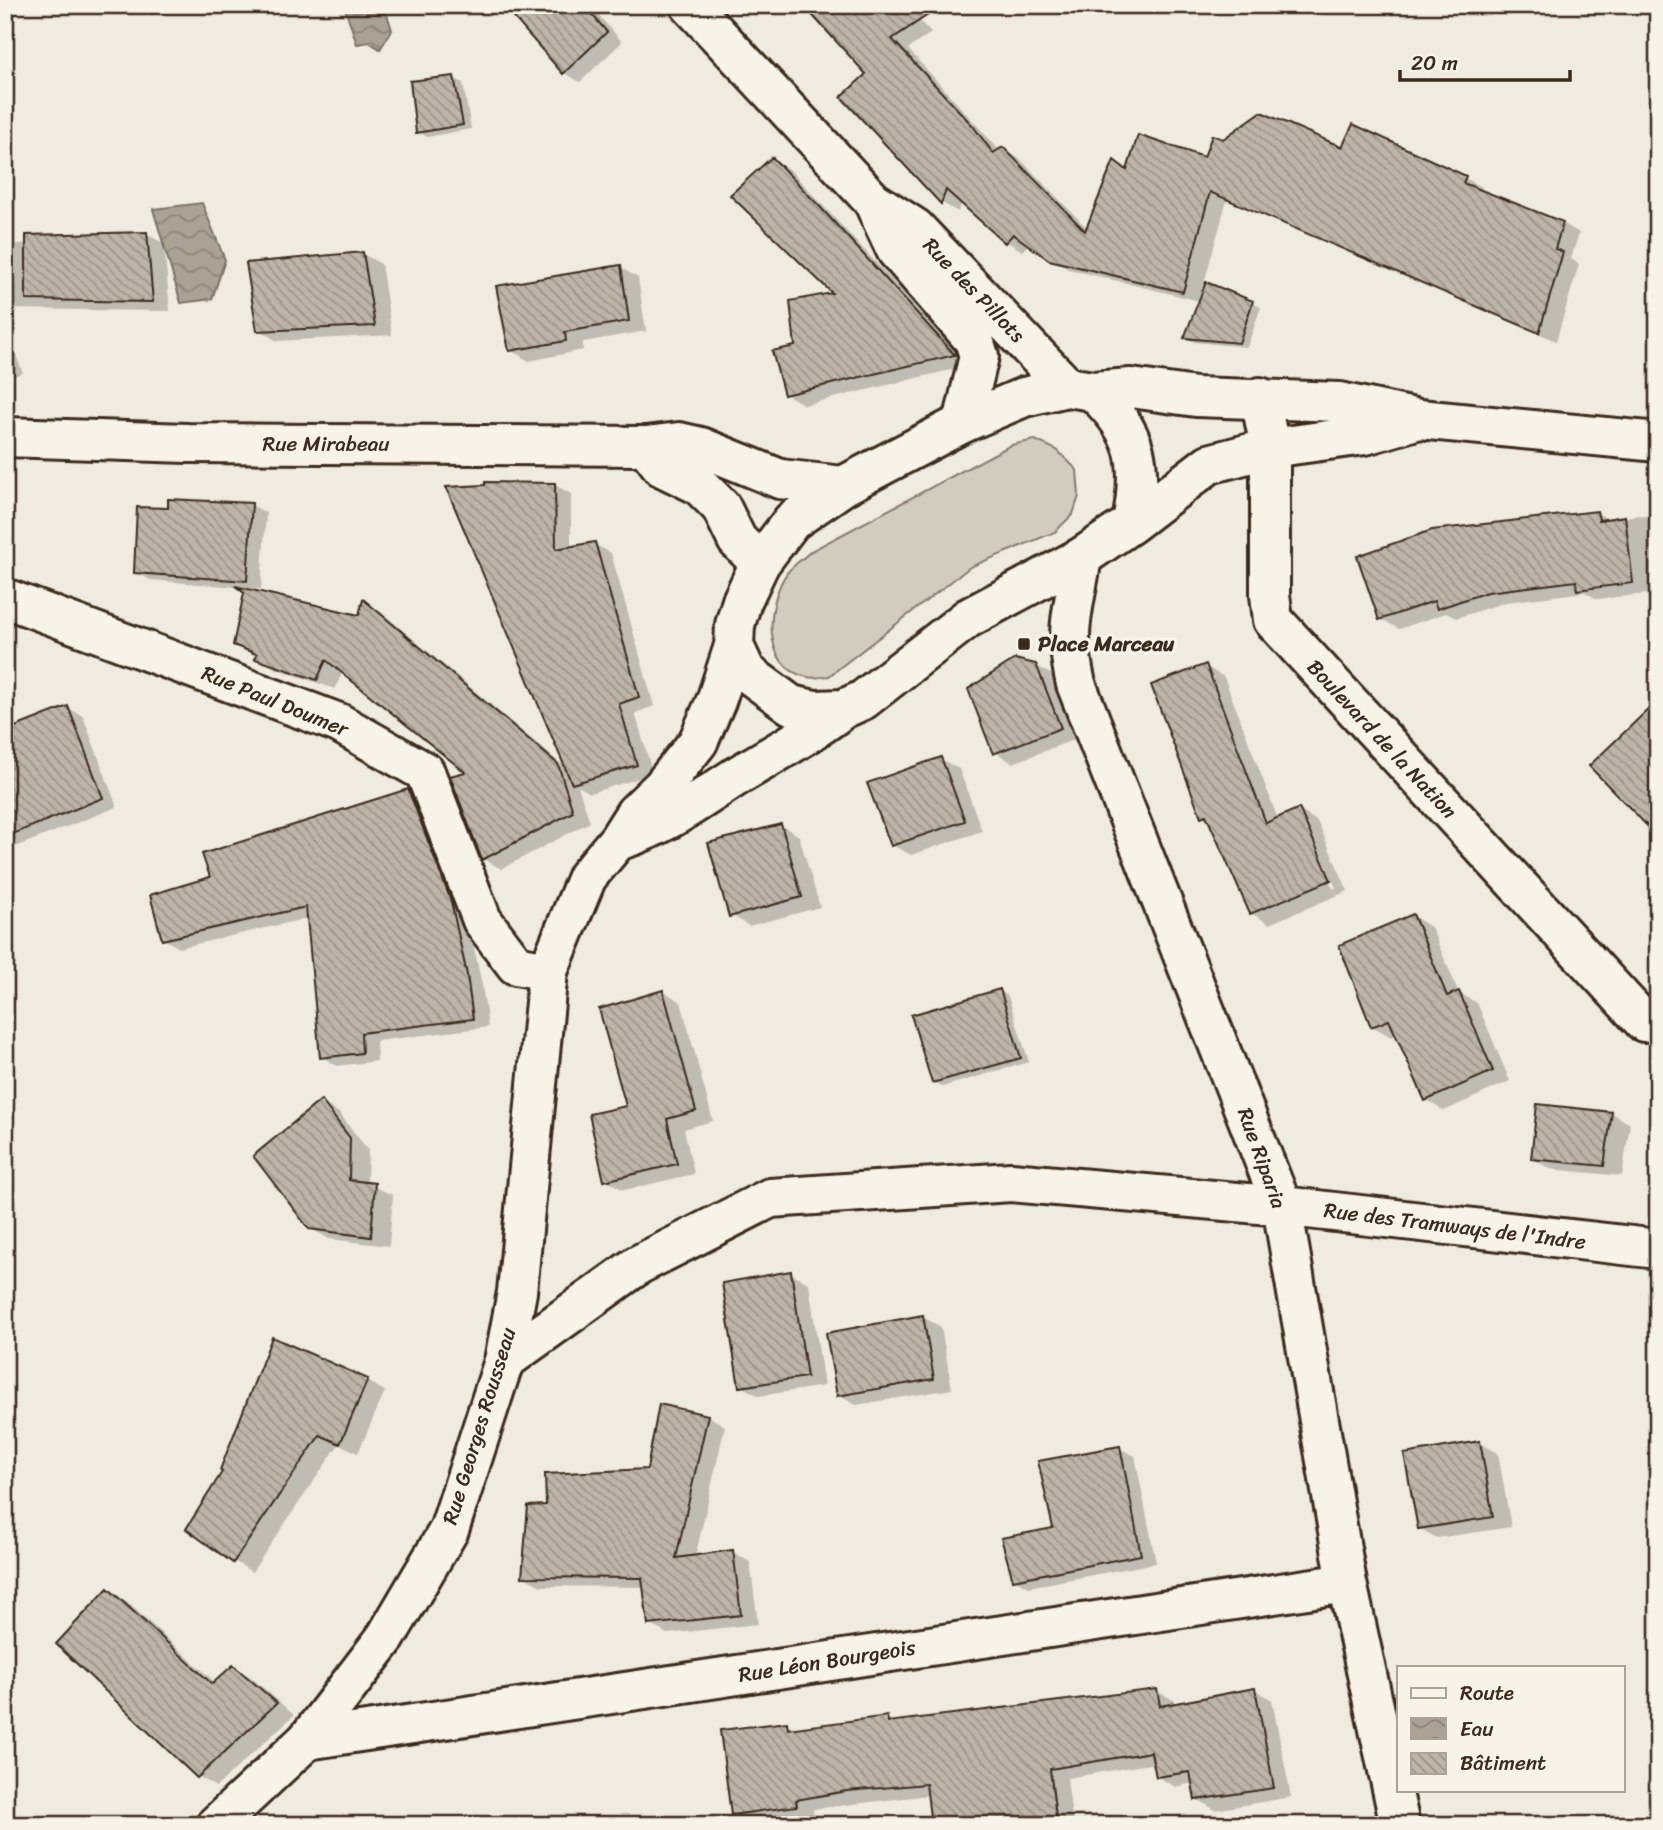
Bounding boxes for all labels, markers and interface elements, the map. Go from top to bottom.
scale bar [1400,38,1570,82]
text: 20 m [1411,44,1458,82]
street label: Rue des Pillots [913,228,1035,352]
street label: Rue Mirabeau [263,425,390,463]
place label: Place Marceau [1038,625,1175,663]
marker: Place Marceau [1016,636,1032,652]
street label: Boulevard de la Nation [1297,650,1467,828]
street label: Rue Paul Doumer [196,654,356,748]
street label: Rue Riparia [1226,1102,1298,1214]
street label: Rue des Tramways de l'Indre [1322,1191,1588,1261]
street label: Rue Georges Rousseau [431,1322,527,1529]
street label: Rue Léon Bourgeois [736,1628,919,1694]
legend [1397,1666,1624,1792]
text: Route [1460,1674,1514,1712]
text: Eau [1460,1710,1494,1748]
text: Bâtiment [1460,1744,1546,1782]

